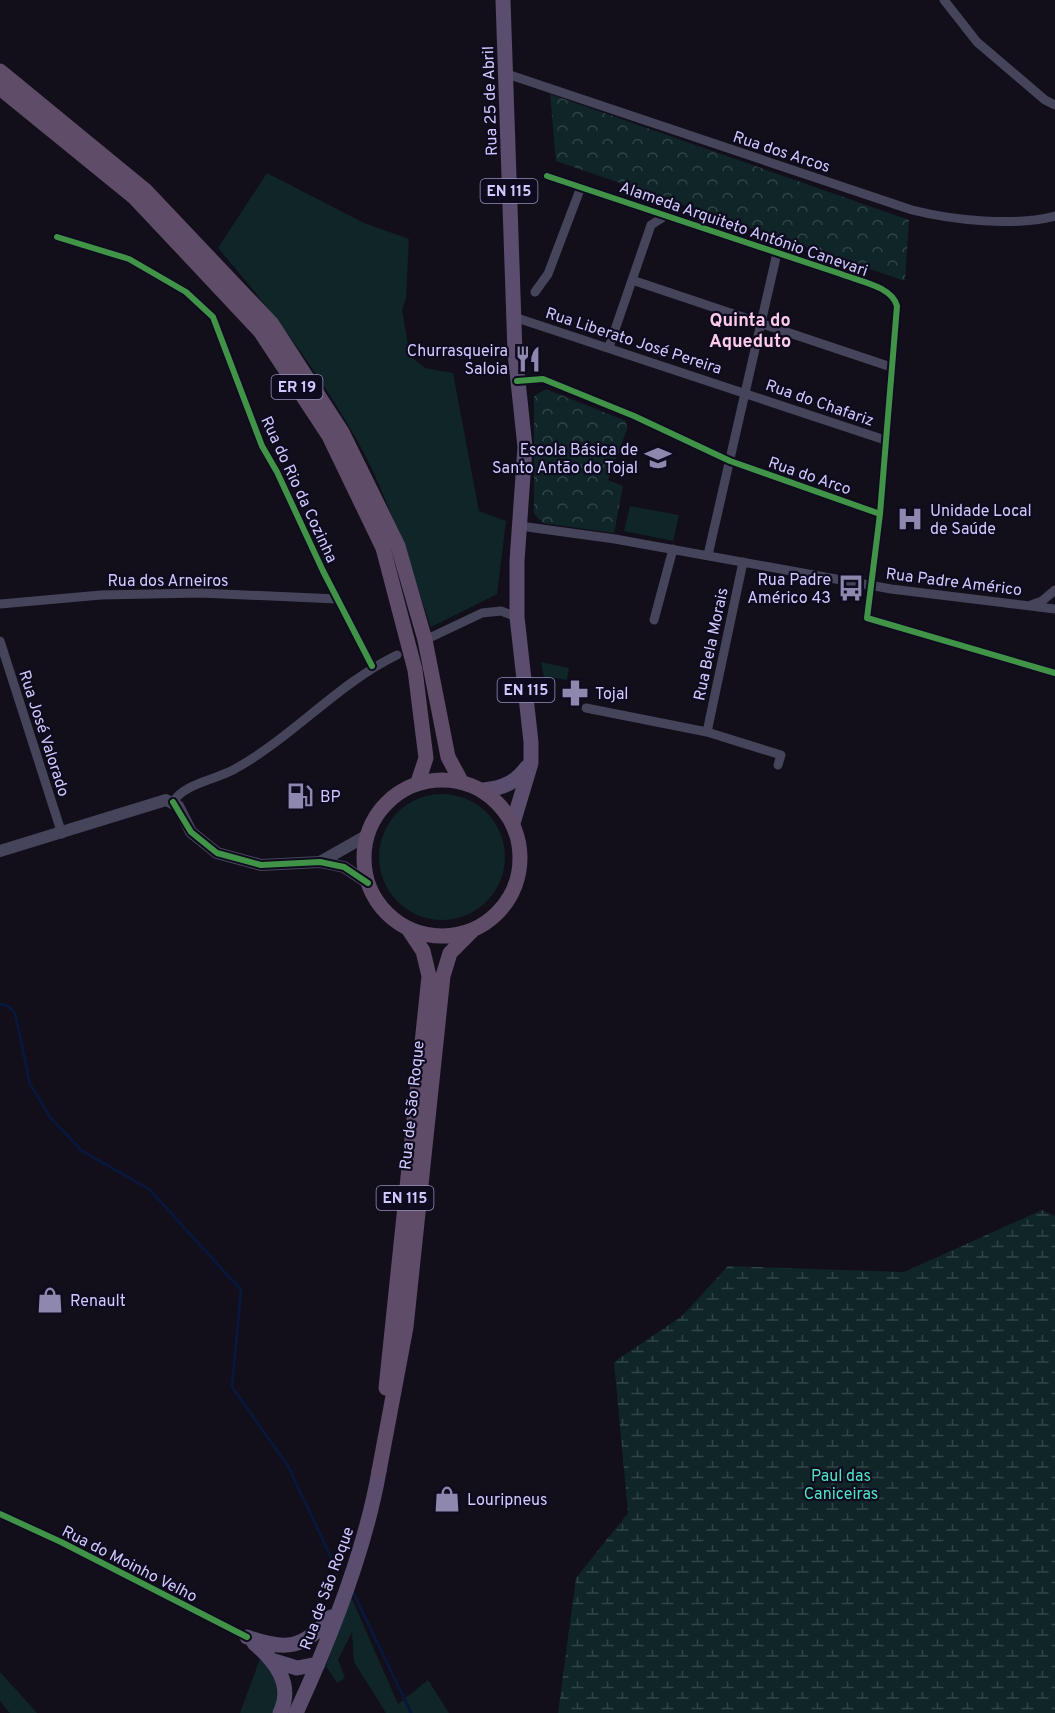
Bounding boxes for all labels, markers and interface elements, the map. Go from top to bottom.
street label: Rua 25 de Abril [479,46,503,156]
street label: Rua dos Arcos [730,128,833,178]
street label: Alameda Arquiteto António Canevari [617,178,870,282]
road number: EN 115 [480,179,538,203]
street label: Rua Liberato José Pereira [543,304,724,380]
district label: Quinta do Aqueduto [709,310,791,354]
place label: Churrasqueira Saloia [407,342,508,380]
restaurant icon: Churrasqueira Saloia [513,344,543,374]
road number: ER 19 [272,375,322,399]
street label: Rua do Chafariz [762,376,876,432]
street label: Rua do Rio da Cozinha [255,413,341,566]
place label: Escola Básica de Santo Antão do Tojal [492,441,638,479]
school or university icon: Escola Básica de Santo Antão do Tojal [643,443,673,473]
street label: Rua do Arco [765,453,854,500]
place label: Unidade Local de Saúde [930,502,1032,540]
hospital icon: Unidade Local de Saúde [895,504,925,534]
street label: Rua Padre Américo [884,565,1023,601]
place label: Rua Padre Américo 43 [747,571,831,609]
street label: Rua dos Arneiros [107,572,229,592]
bus stop icon: Rua Padre Américo 43 [836,573,866,603]
street label: Rua Bela Morais [690,586,734,703]
street label: Rua José Valorado [13,668,73,799]
road number: EN 115 [498,678,554,702]
pharmacy icon: Tojal [560,678,590,708]
place label: Tojal [595,685,629,705]
fuel station icon: BP [285,781,315,811]
place label: BP [320,788,341,808]
street label: Rua de São Roque [396,1040,430,1171]
road number: EN 115 [376,1186,434,1210]
shop icon: Renault [35,1285,65,1315]
place label: Renault [70,1292,126,1312]
park label: Paul das Caniceiras [804,1467,878,1505]
shop icon: Louripneus [432,1484,462,1514]
place label: Louripneus [467,1491,548,1511]
street label: Rua do Moinho Velho [58,1522,200,1608]
street label: Rua de São Roque [296,1524,359,1653]

